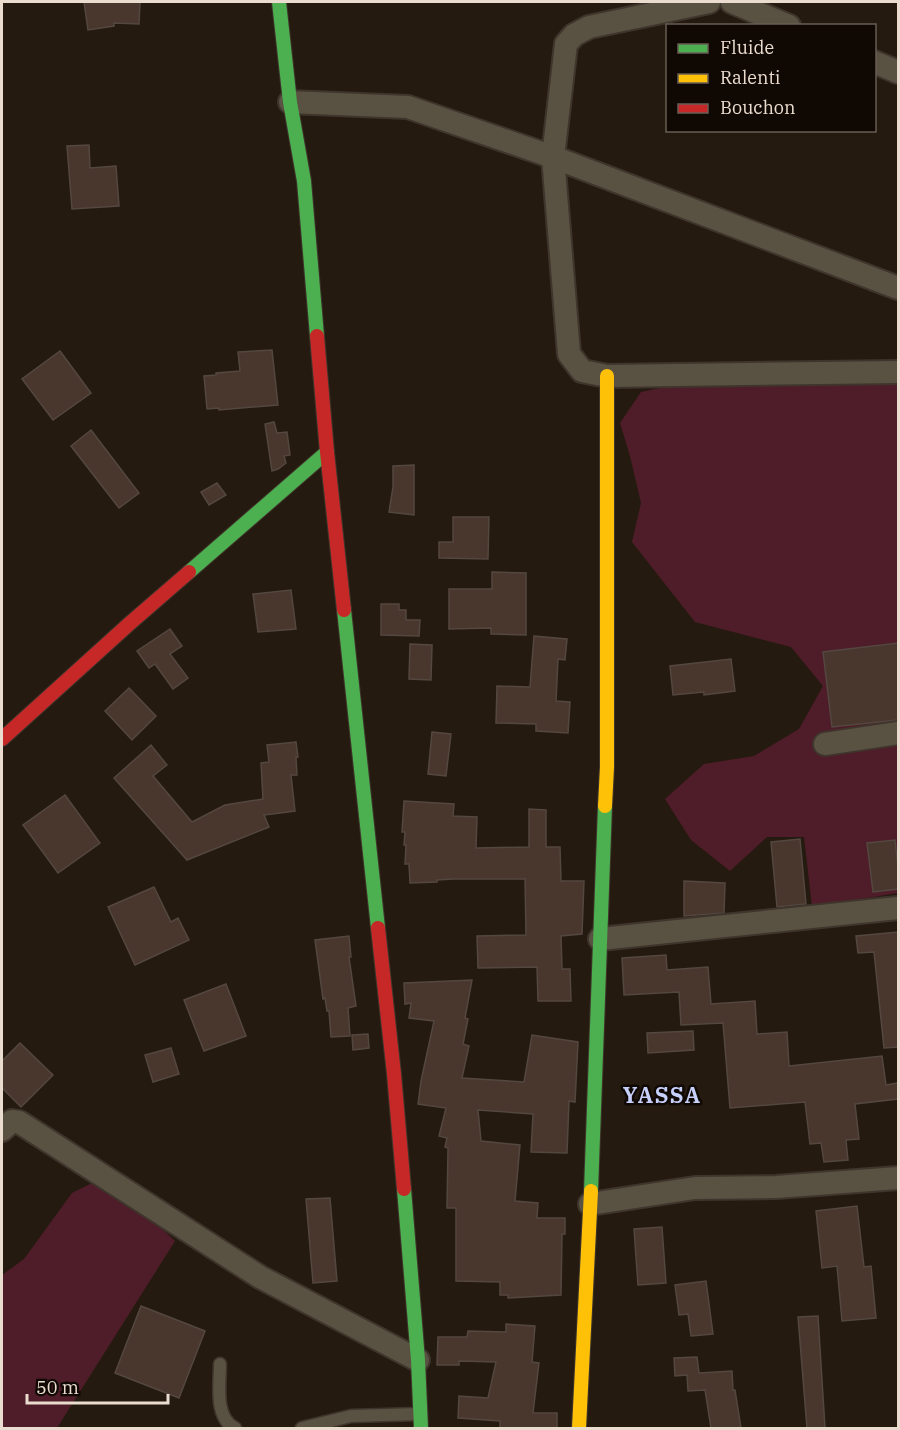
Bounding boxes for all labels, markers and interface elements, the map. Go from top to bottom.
legend [666,24,876,132]
text: Fluide [720,36,774,59]
text: Ralenti [720,66,781,89]
text: Bouchon [720,96,796,119]
district label: YASSA [622,1080,702,1109]
scale bar [27,1367,168,1405]
text: 50 m [36,1376,79,1399]

